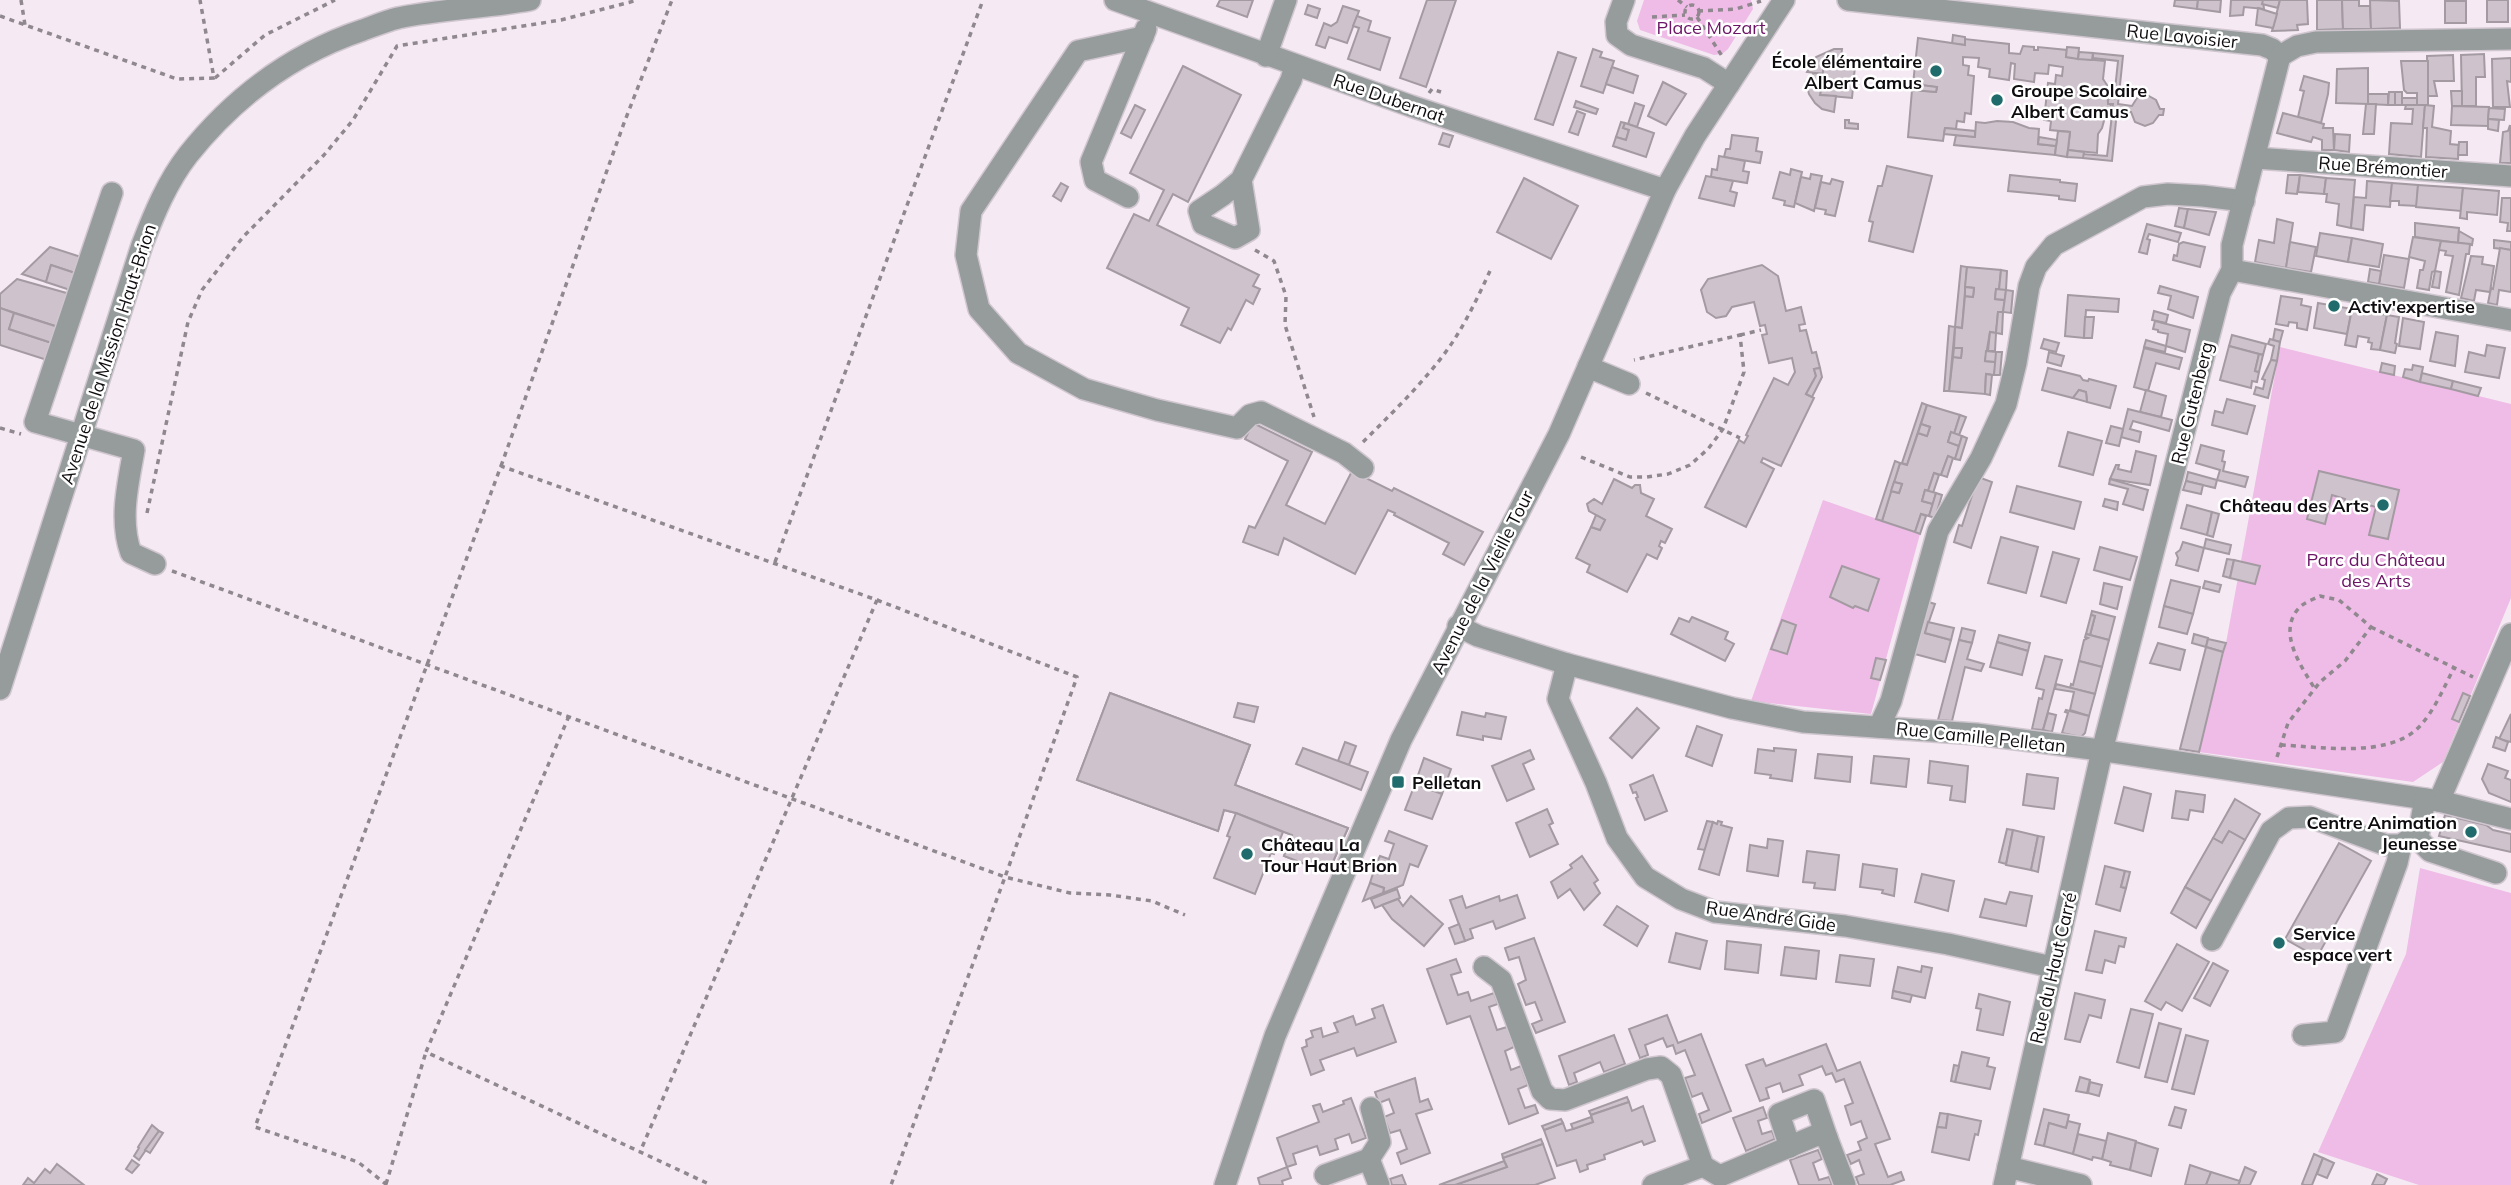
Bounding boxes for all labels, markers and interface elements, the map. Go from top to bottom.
park label: Place Mozart [1657,16,1766,39]
street label: Rue Lavoisier [2125,19,2239,53]
place label: École élémentaire Albert Camus [1772,50,1922,94]
marker: École élémentaire Albert Camus [1928,63,1944,79]
street label: Rue Dubernat [1330,68,1448,128]
place label: Groupe Scolaire Albert Camus [2011,79,2147,123]
marker: Groupe Scolaire Albert Camus [1989,92,2005,108]
street label: Rue Brémontier [2318,151,2449,183]
street label: Avenue de la Mission Haut-Brion [55,221,161,487]
place label: Activ'expertise [2348,295,2475,318]
marker: Activ'expertise [2326,298,2342,314]
street label: Rue Gutenberg [2166,339,2218,467]
street label: Avenue de la Vieille Tour [1426,486,1539,678]
place label: Château des Arts [2219,494,2369,517]
marker: Château des Arts [2375,497,2391,513]
park label: Parc du Château des Arts [2307,548,2445,592]
street label: Rue Camille Pelletan [1895,717,2067,757]
place label: Pelletan [1412,771,1481,794]
marker: Pelletan [1390,774,1406,790]
place label: Centre Animation Jeunesse [2307,811,2457,855]
marker: Centre Animation Jeunesse [2463,824,2479,840]
place label: Château La Tour Haut Brion [1261,833,1397,877]
marker: Château La Tour Haut Brion [1239,846,1255,862]
street label: Rue du Haut Carré [2024,890,2082,1046]
street label: Rue André Gide [1705,896,1837,936]
place label: Service espace vert [2293,922,2392,966]
marker: Service espace vert [2271,935,2287,951]

